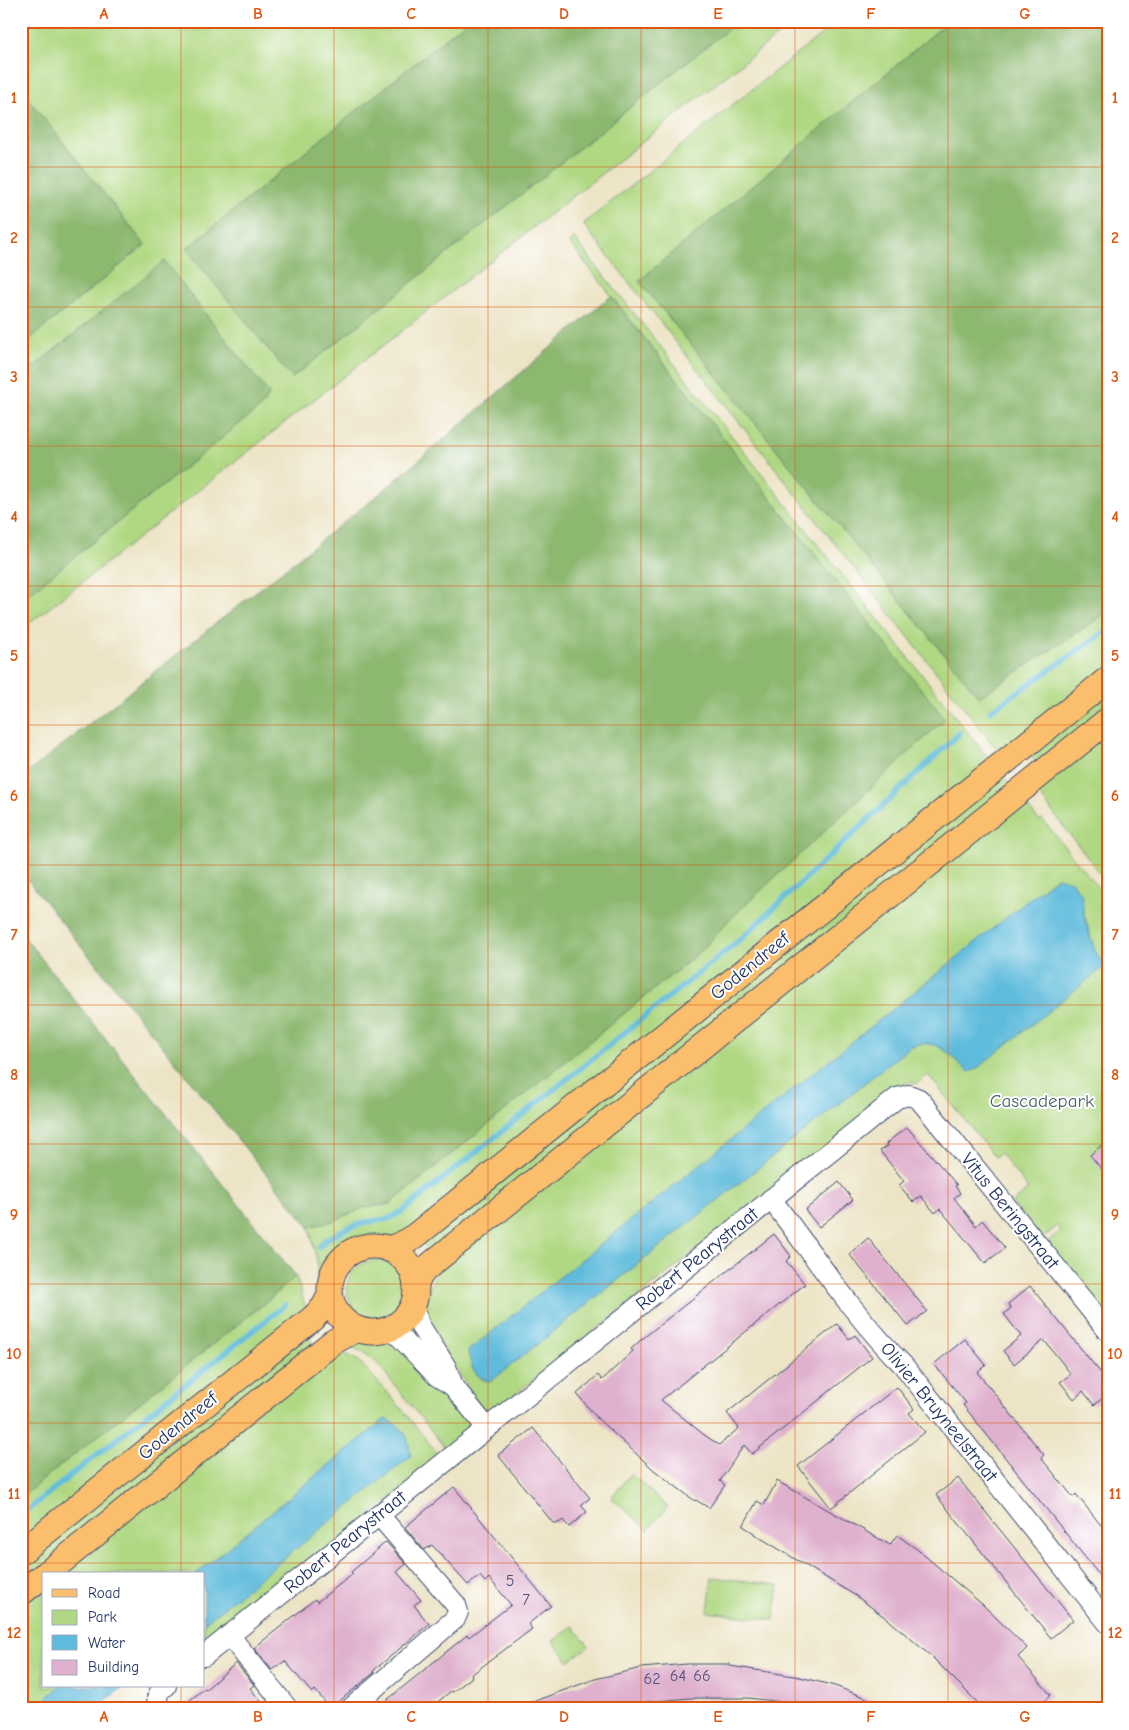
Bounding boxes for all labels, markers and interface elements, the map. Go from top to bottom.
text: A [100,5,109,23]
text: B [253,5,263,23]
text: C [406,5,416,23]
text: D [559,5,569,23]
text: E [713,5,723,23]
text: F [866,5,876,23]
text: G [1019,5,1031,23]
text: 1 [11,89,17,107]
text: 1 [1112,89,1118,107]
text: 2 [10,229,18,247]
text: 2 [1111,229,1119,247]
text: 3 [10,368,18,386]
text: 3 [1111,368,1119,386]
text: 4 [10,508,18,526]
text: 4 [1111,508,1119,526]
text: 5 [10,647,18,665]
text: 5 [1111,647,1119,665]
text: 6 [10,787,18,805]
text: 6 [1111,787,1119,805]
text: 7 [10,926,18,944]
street label: Godendreef [706,926,795,1005]
text: 7 [1111,926,1119,944]
text: 8 [10,1066,18,1084]
text: 8 [1111,1066,1119,1084]
park label: Cascadepark [990,1090,1095,1112]
street label: Vitus Beringstraat [956,1148,1064,1274]
street label: Robert Pearystraat [631,1203,763,1315]
text: 9 [10,1206,18,1224]
text: 9 [1111,1206,1119,1224]
street label: Olivier Bruyneelstraat [876,1338,1002,1487]
text: 10 [6,1345,22,1363]
text: 10 [1107,1345,1123,1363]
street label: Godendreef [134,1386,223,1465]
text: 11 [8,1485,20,1503]
text: 11 [1109,1485,1121,1503]
street label: Robert Pearystraat [279,1486,411,1598]
legend [42,1572,205,1688]
house number: 5 [506,1572,514,1590]
text: Road [88,1584,120,1602]
house number: 7 [522,1591,530,1609]
text: Park [88,1608,117,1626]
text: 12 [7,1624,21,1642]
text: 12 [1108,1624,1122,1642]
text: Water [88,1634,125,1652]
text: Building [88,1658,139,1676]
house number: 64 [670,1667,686,1685]
house number: 66 [693,1667,711,1685]
house number: 62 [643,1670,661,1688]
text: A [100,1708,109,1726]
text: B [253,1708,263,1726]
text: C [406,1708,416,1726]
text: D [559,1708,569,1726]
text: E [713,1708,723,1726]
text: F [866,1708,876,1726]
text: G [1019,1708,1031,1726]

